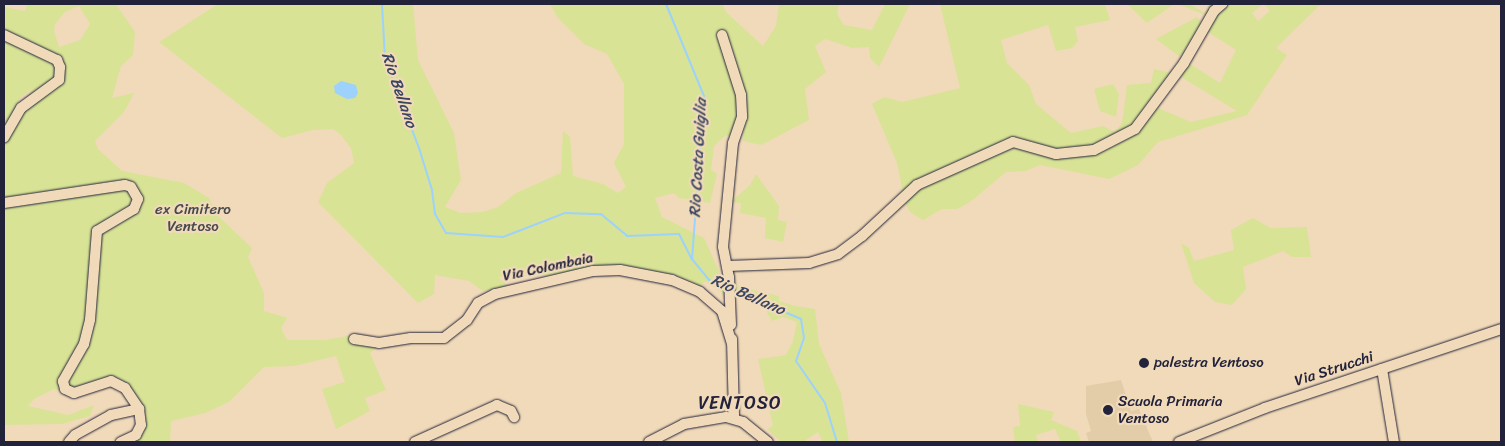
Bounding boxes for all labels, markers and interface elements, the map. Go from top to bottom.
water label: Rio Bellano [377,50,421,130]
water label: Rio Costa Guiglia [685,98,711,218]
park label: ex Cimitero Ventoso [155,200,231,235]
street label: Via Colombaia [501,249,595,285]
water label: Rio Bellano [708,270,788,320]
street label: Via Strucchi [1292,348,1376,390]
place label: palestra Ventoso [1154,354,1263,372]
marker: palestra Ventoso [1138,357,1150,369]
district label: VENTOSO [698,392,782,414]
place label: Scuola Primaria Ventoso [1118,392,1223,427]
marker: Scuola Primaria Ventoso [1102,404,1114,416]

